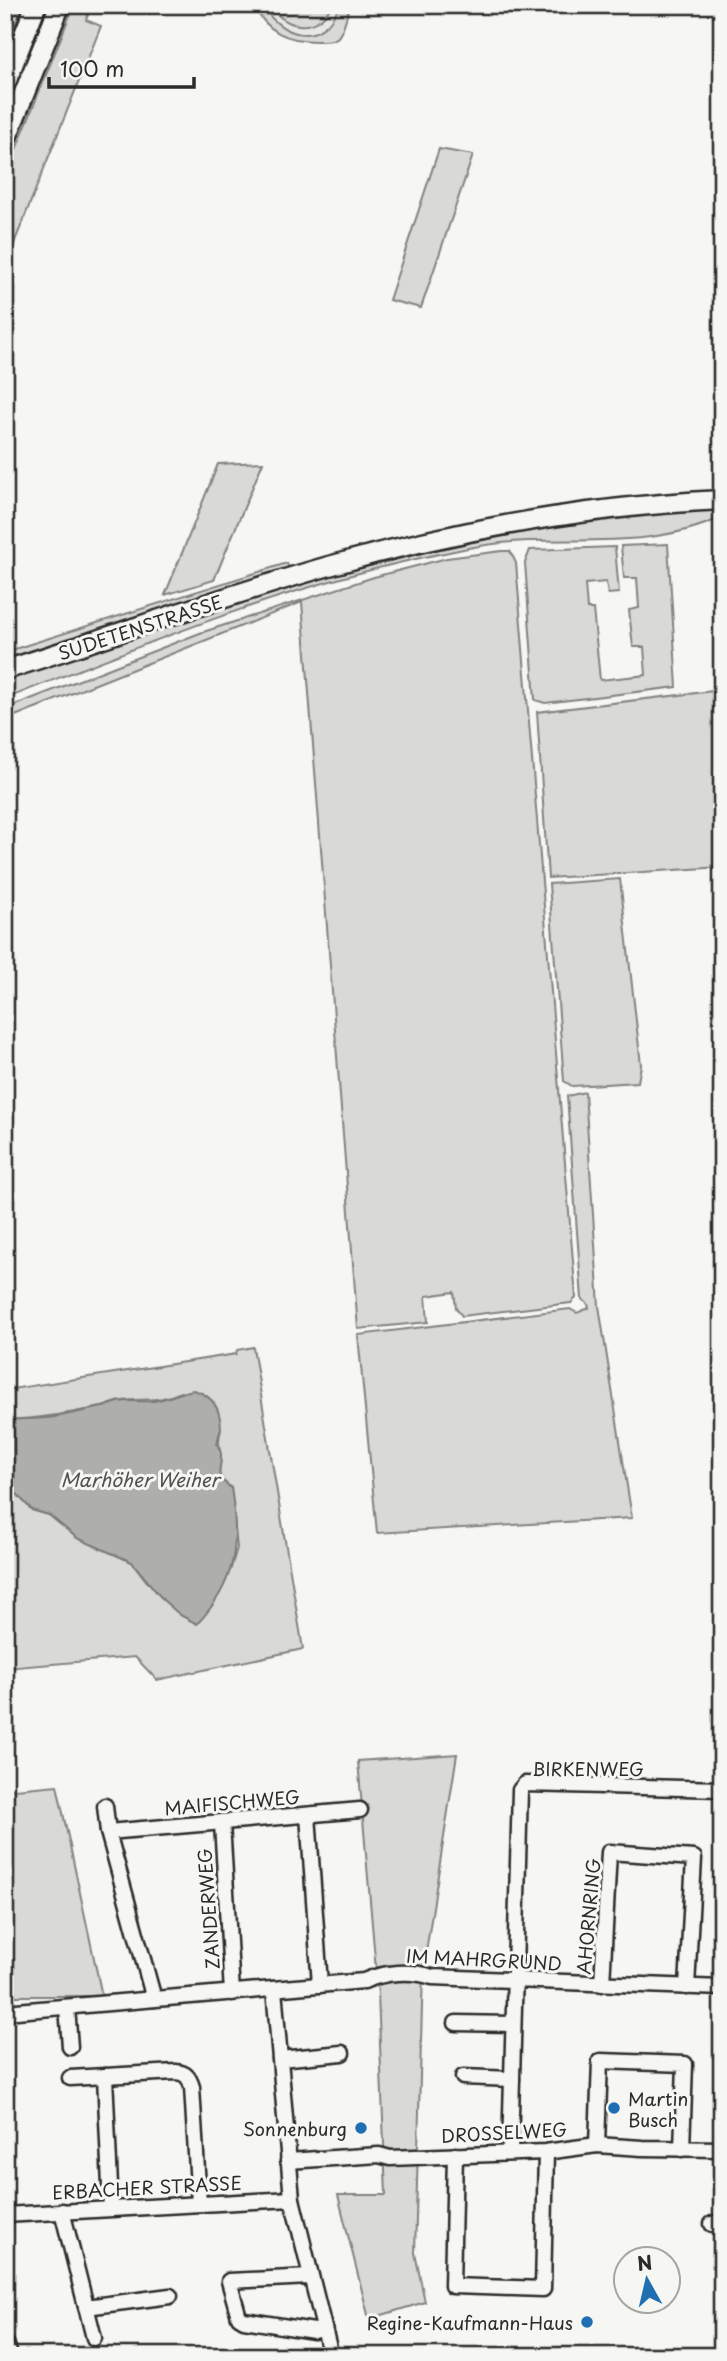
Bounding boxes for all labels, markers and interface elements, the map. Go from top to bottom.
scale bar [49,46,194,90]
text: 100 m [60,52,124,84]
street label: SUDETENSTRASSE [54,588,226,666]
water label: Marhöher Weiher [61,1465,222,1493]
street label: BIRKENWEG [532,1755,644,1782]
street label: MAIFISCHWEG [163,1783,301,1821]
street label: ZANDERWEG [190,1847,226,1971]
street label: AHORNRING [569,1857,607,1975]
street label: IM MAHRGRUND [405,1941,563,1977]
place label: Martin Busch [628,2085,688,2133]
marker: Martin Busch [606,2100,622,2116]
place label: Sonnenburg [243,2115,347,2142]
street label: DROSSELWEG [440,2115,568,2149]
marker: Sonnenburg [353,2120,369,2136]
street label: ERBACHER STRASSE [51,2169,243,2205]
north arrow [612,2246,682,2316]
text: N [635,2247,654,2277]
place label: Regine-Kaufmann-Haus [367,2309,573,2336]
marker: Regine-Kaufmann-Haus [579,2314,595,2330]

